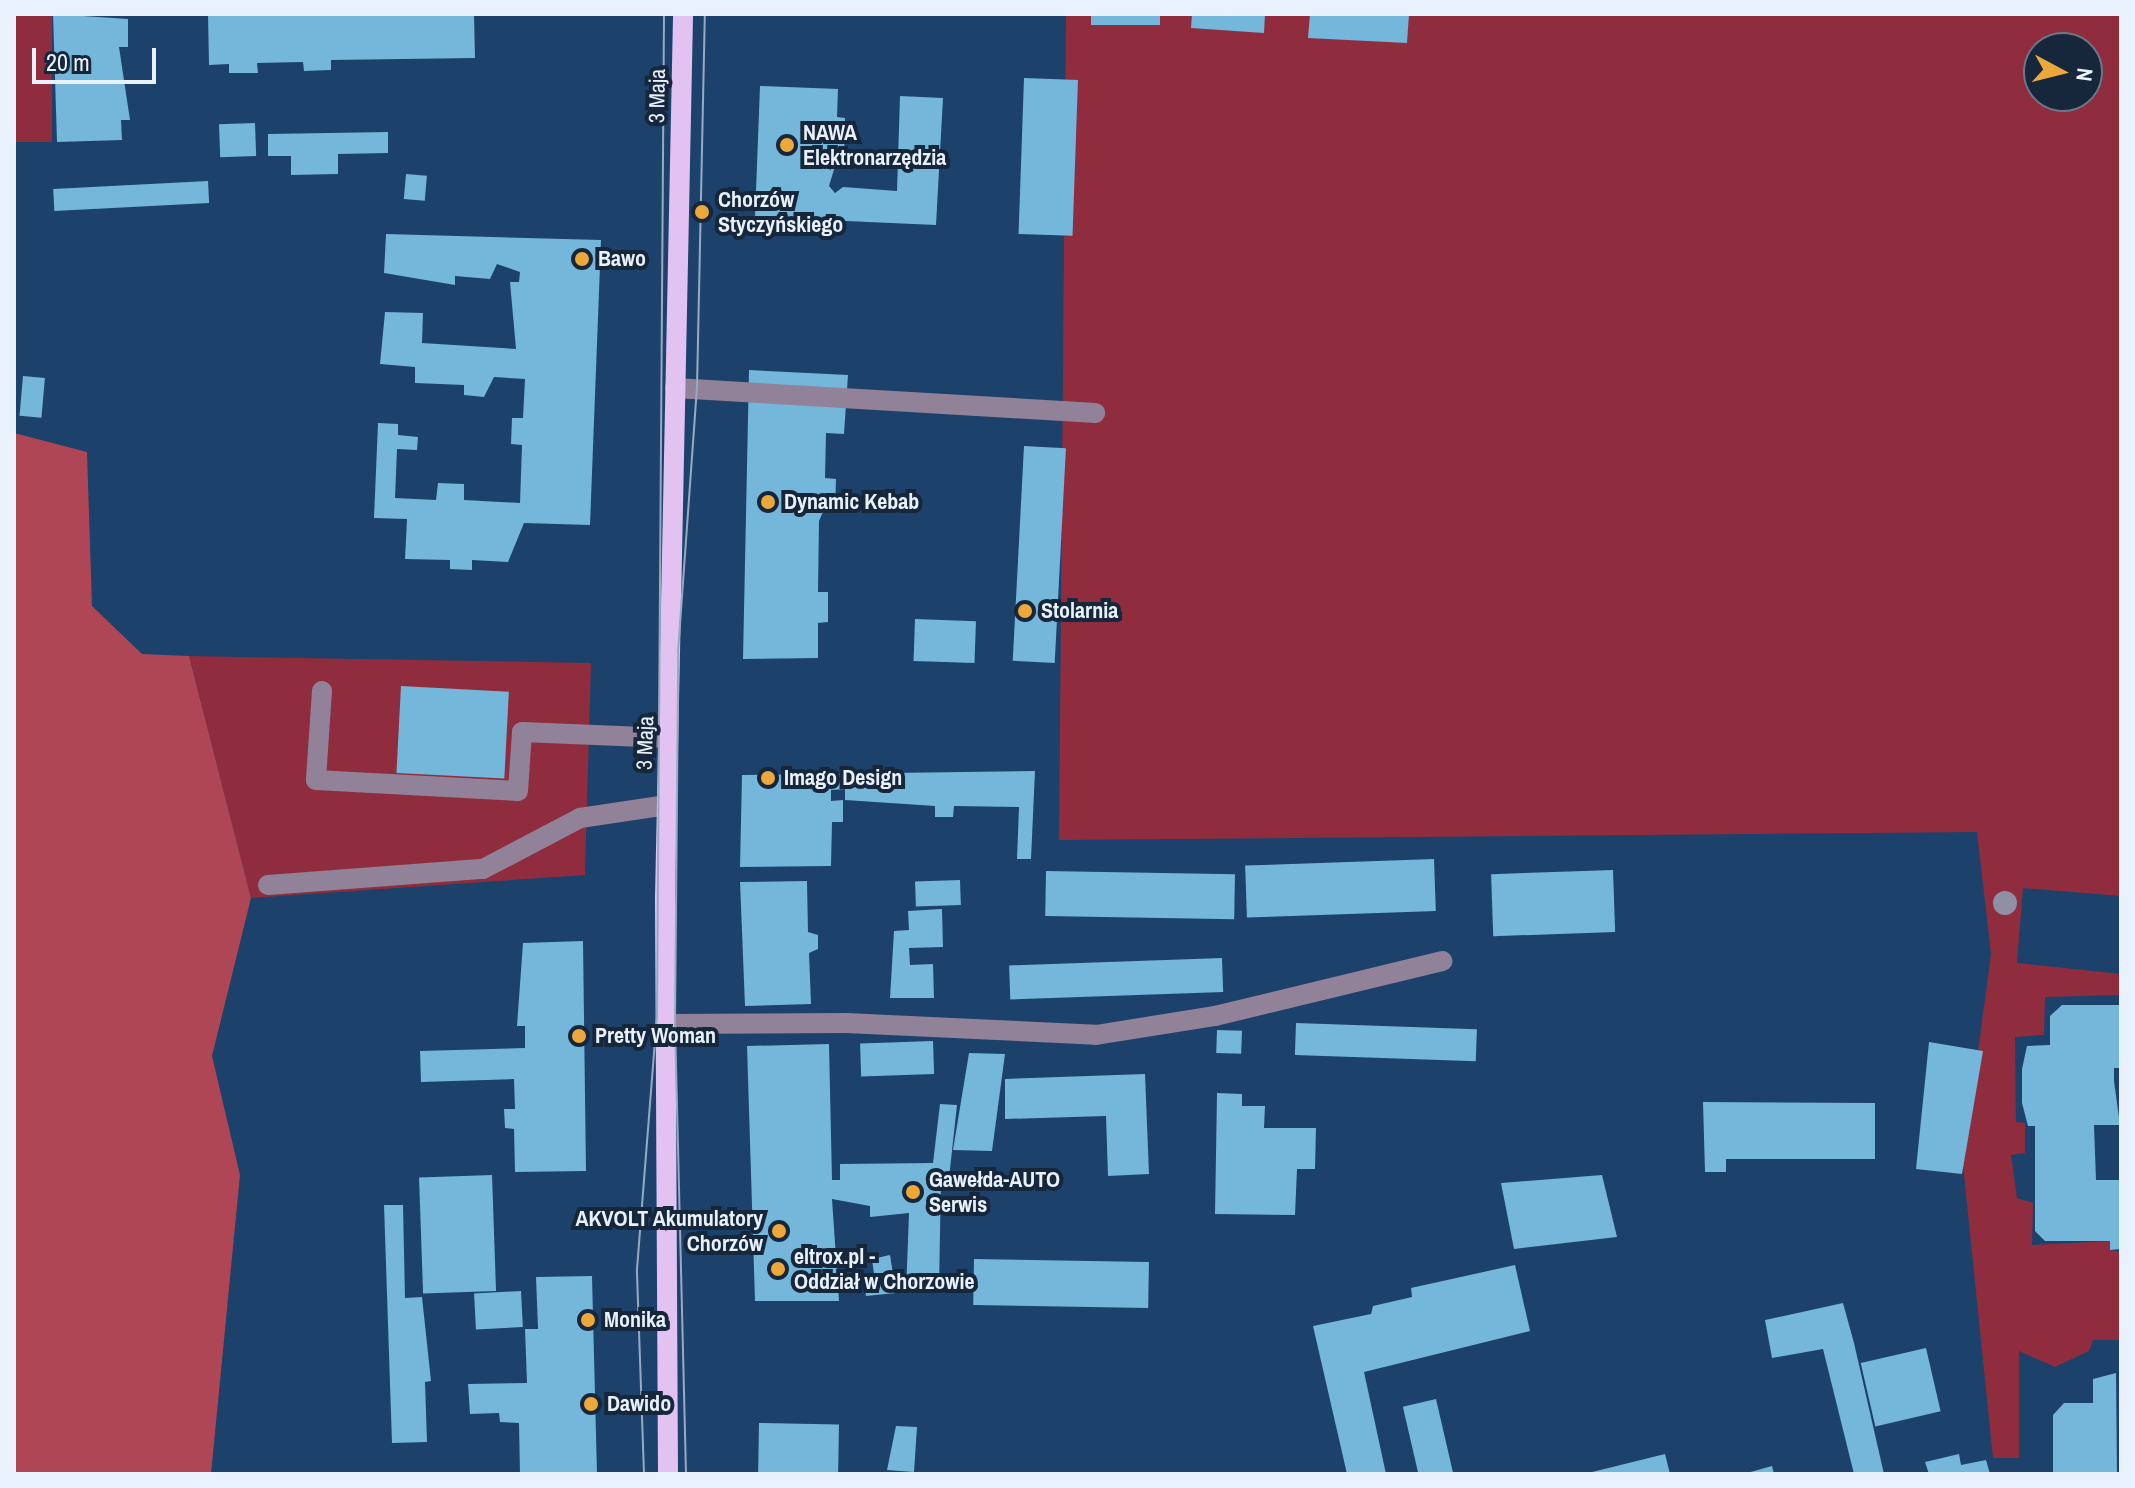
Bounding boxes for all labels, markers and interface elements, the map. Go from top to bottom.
scale bar [36,32,160,82]
north arrow [2023,32,2103,112]
text: 20 m [46,46,90,78]
text: N [2069,66,2101,83]
street label: 3 Maja [643,69,671,123]
place label: NAWA Elektronarzędzia [803,119,946,170]
marker: NAWA Elektronarzędzia [778,136,796,154]
place label: Chorzów Styczyńskiego [718,186,843,238]
marker: Chorzów Styczyńskiego [693,203,711,221]
place label: Bawo [598,246,646,272]
marker: Bawo [573,250,591,268]
place label: Dynamic Kebab [784,489,919,515]
marker: Dynamic Kebab [759,493,777,511]
place label: Stolarnia [1041,598,1118,624]
marker: Stolarnia [1016,602,1034,620]
street label: 3 Maja [631,715,659,771]
place label: Imago Design [784,765,902,791]
marker: Imago Design [759,769,777,787]
place label: Pretty Woman [595,1023,716,1049]
marker: Pretty Woman [570,1027,588,1045]
place label: Gawełda-AUTO Serwis [929,1166,1060,1218]
marker: Gawełda-AUTO Serwis [904,1183,922,1201]
place label: AKVOLT Akumulatory Chorzów [575,1205,763,1256]
marker: AKVOLT Akumulatory Chorzów [770,1222,788,1240]
place label: eltrox.pl - Oddział w Chorzowie [794,1243,974,1294]
marker: eltrox.pl - Oddział w Chorzowie [769,1260,787,1278]
place label: Monika [604,1307,666,1333]
marker: Monika [579,1311,597,1329]
place label: Dawido [607,1391,671,1417]
marker: Dawido [582,1395,600,1413]

